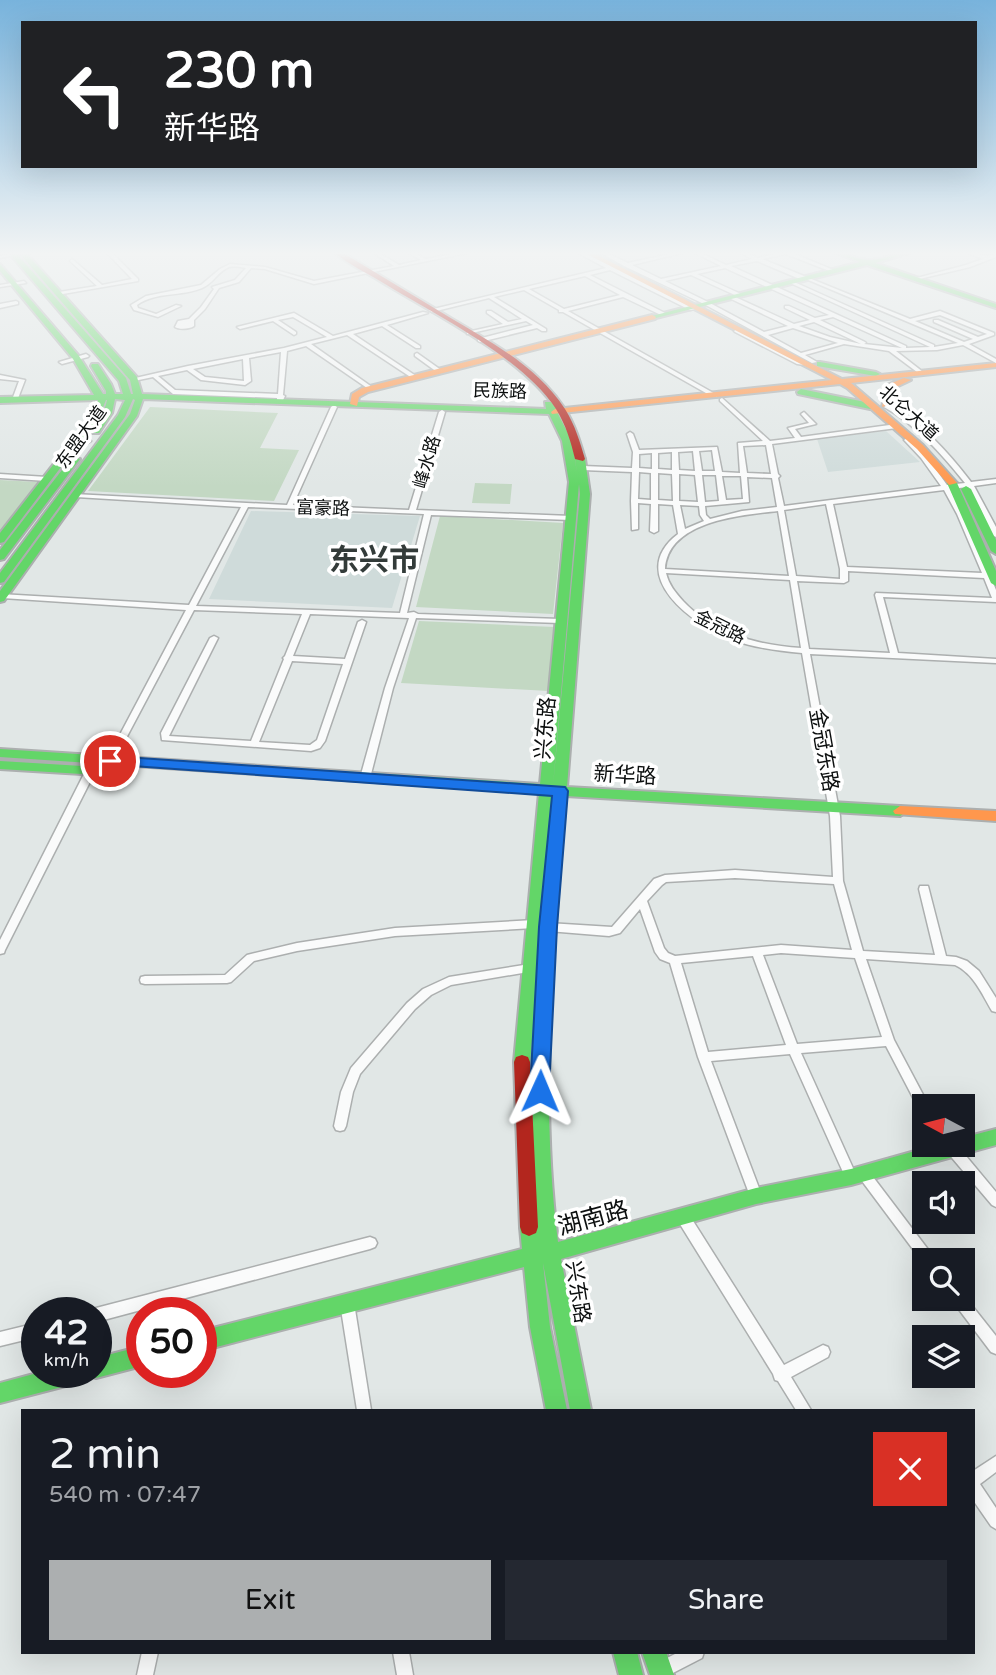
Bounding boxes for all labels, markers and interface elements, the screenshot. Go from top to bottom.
text: 230 m [164,42,314,101]
icon: left [49,49,140,140]
text: 新华路 [164,110,260,148]
street label: 民族路 [473,379,527,403]
street label: 北仑大道 [875,381,943,445]
street label: 东盟大道 [51,401,111,473]
street label: 峰水路 [409,433,445,491]
street label: 富豪路 [296,496,350,520]
district label: 东兴市 [329,542,419,579]
street label: 金冠路 [691,605,749,649]
street label: 兴东路 [530,696,561,761]
street label: 金冠东路 [804,707,843,794]
pin [80,731,140,791]
icon: arrive [91,742,129,780]
street label: 新华路 [593,761,657,790]
position arrow [503,1054,577,1128]
north arrow [912,1094,975,1157]
map controls [912,1094,975,1388]
button: sound [912,1171,975,1234]
street label: 湖南路 [555,1195,632,1242]
button: search [912,1248,975,1311]
street label: 兴东路 [560,1259,595,1325]
speed limit sign: 50 [126,1297,217,1388]
text: 42 [45,1312,88,1354]
button: layers [912,1325,975,1388]
text: km/h [44,1349,89,1371]
text: 2 min [49,1429,161,1480]
button: close [873,1432,947,1506]
text: 540 m · 07:47 [49,1481,201,1509]
button: Exit [49,1560,491,1640]
button: Share [505,1560,947,1640]

